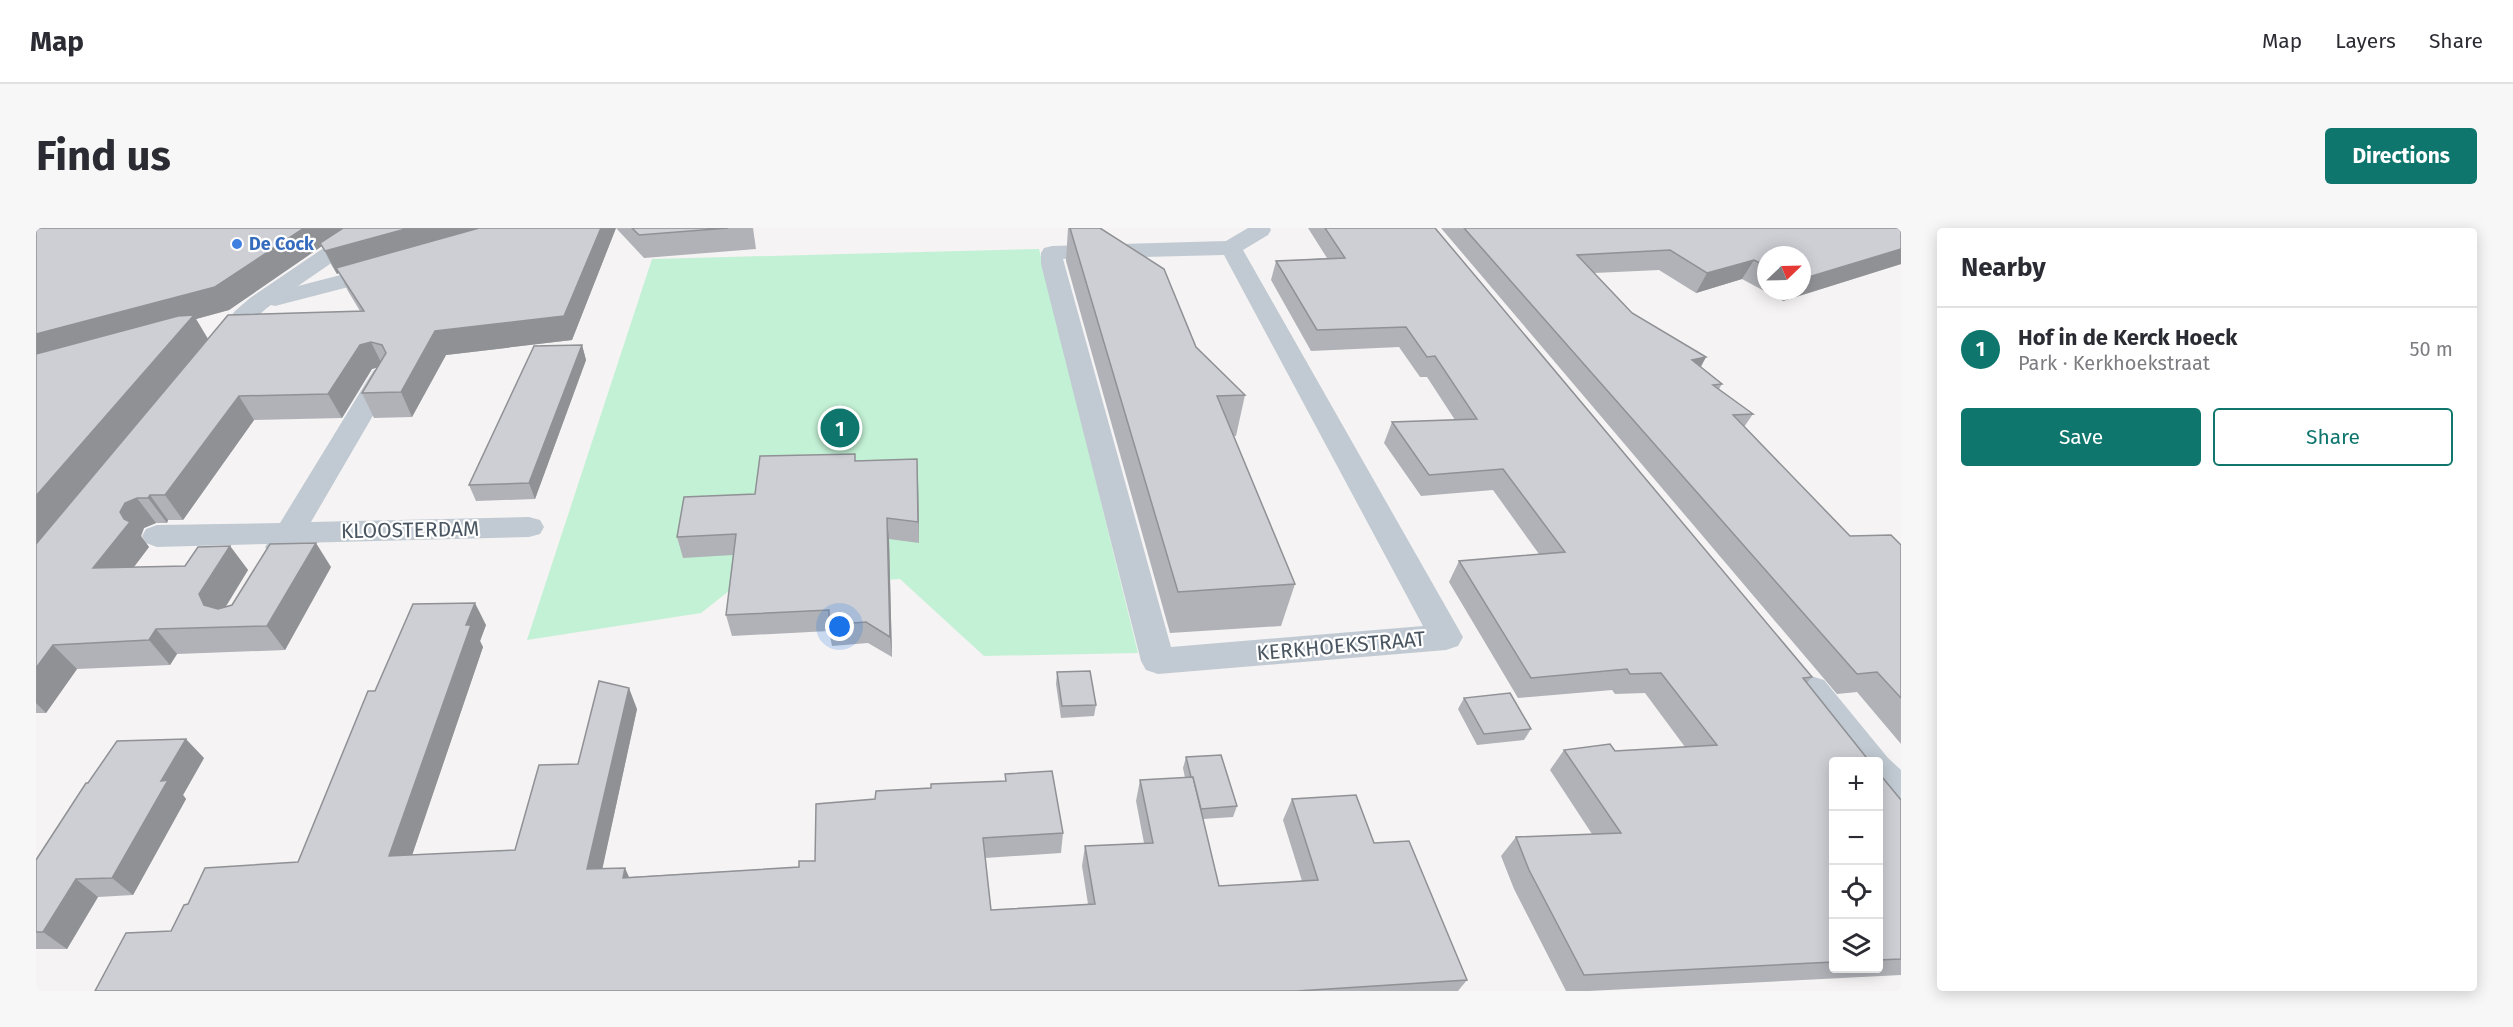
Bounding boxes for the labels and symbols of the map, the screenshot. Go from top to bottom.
place label: De Cock [249,233,315,255]
marker: De Cock [230,237,244,251]
north arrow [1757,246,1811,300]
pin: 1 [820,406,860,450]
street label: KLOOSTERDAM [341,516,479,544]
your location [825,612,854,641]
street label: KERKHOEKSTRAAT [1256,626,1427,666]

